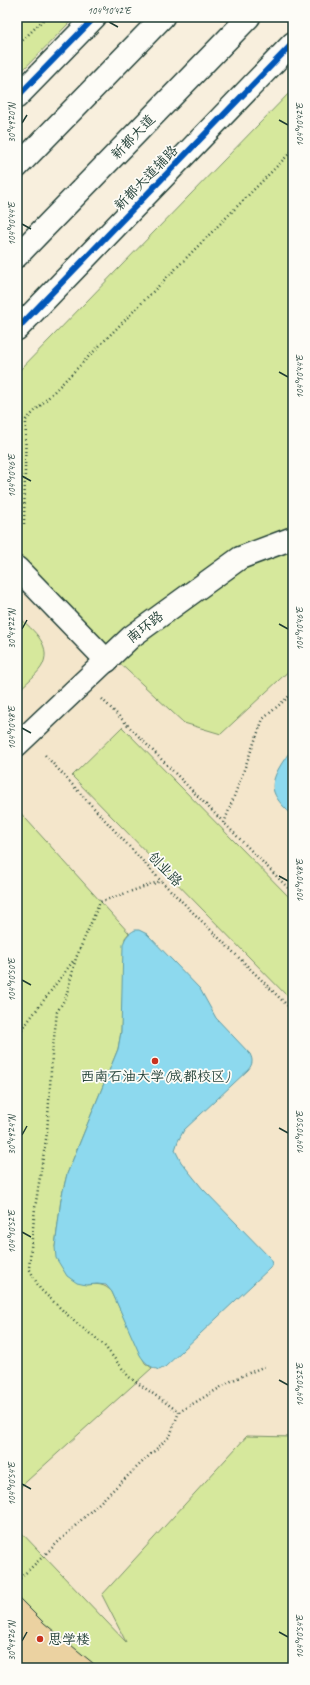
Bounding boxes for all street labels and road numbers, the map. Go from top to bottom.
street label: 新都大道 [107,111,159,163]
street label: 新都大道辅路 [111,142,181,214]
street label: 南环路 [123,607,167,647]
street label: 创业路 [144,848,186,890]

